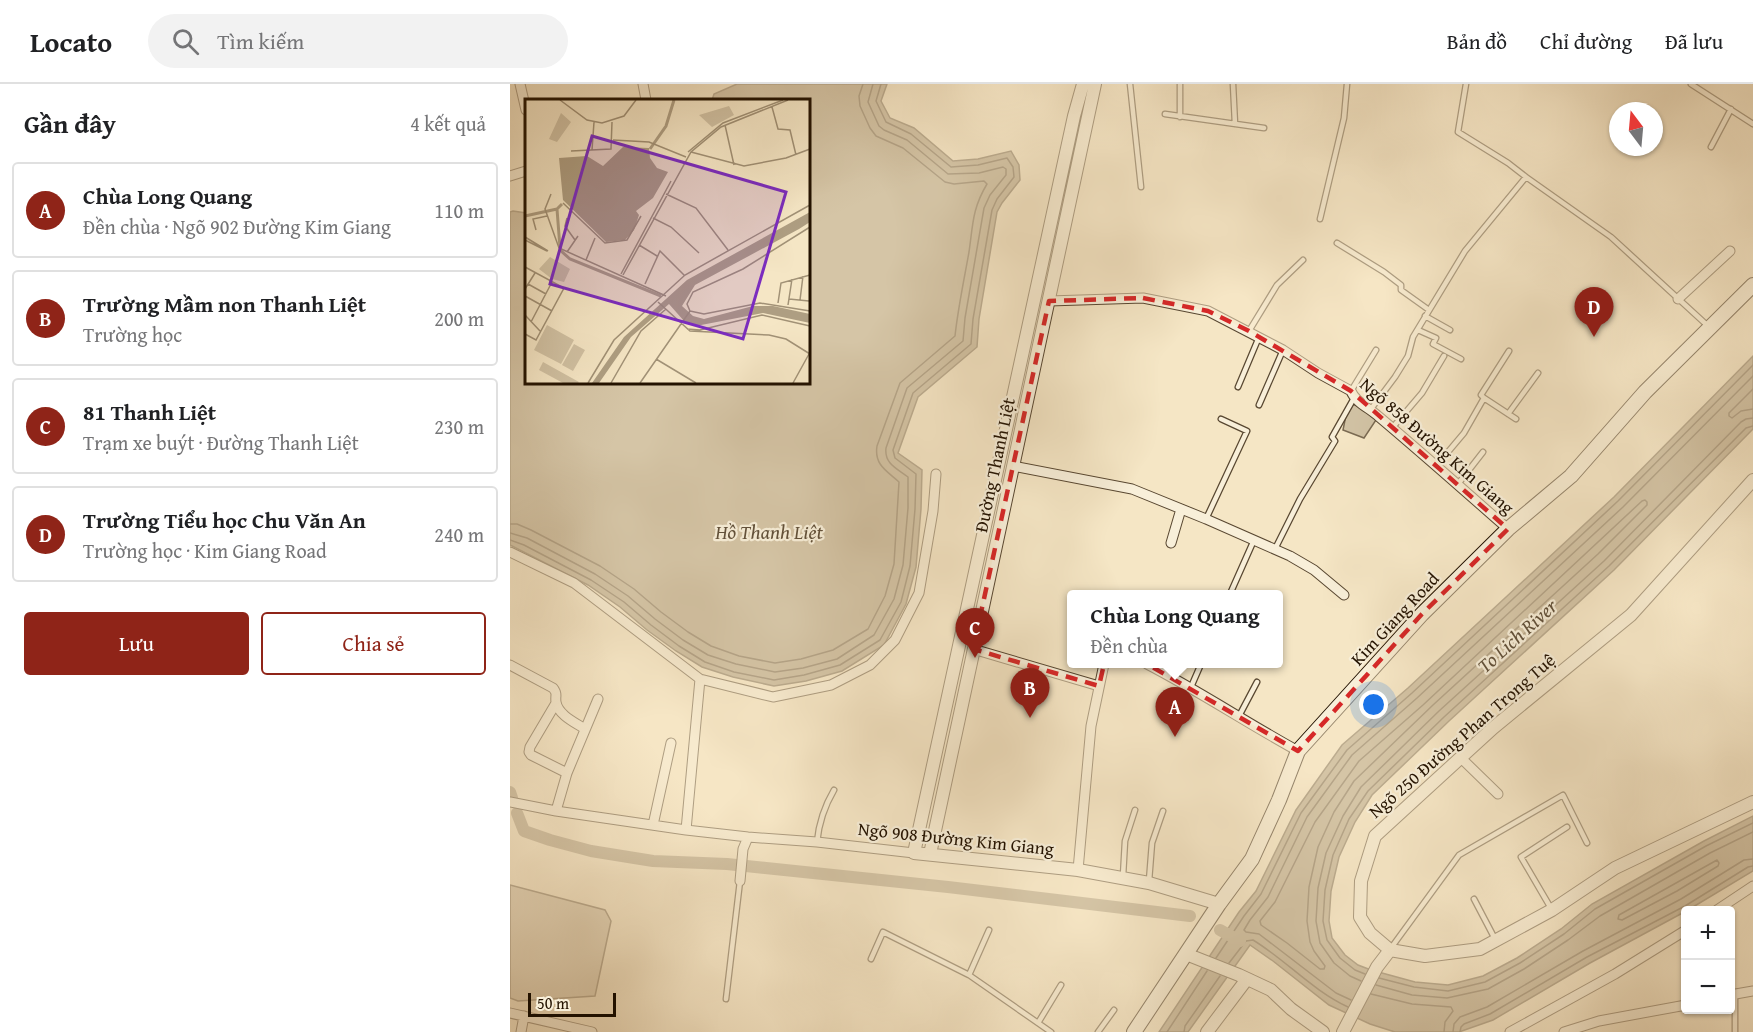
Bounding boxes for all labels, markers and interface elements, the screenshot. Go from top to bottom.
search box [148,14,568,68]
text: Locato [30,21,112,62]
icon: search [169,25,202,58]
text: Tìm kiếm [217,25,304,57]
text: Bản đồ [1447,26,1507,57]
text: Chỉ đường [1540,26,1632,57]
text: Đã lưu [1665,26,1723,57]
inset map [525,99,810,384]
north arrow [1609,102,1663,156]
text: Gần đây [24,104,116,143]
text: 4 kết quả [410,109,486,138]
text: Chùa Long Quang [83,180,252,212]
text: A [39,196,52,225]
text: 110 m [434,196,484,225]
text: Đền chùa · Ngõ 902 Đường Kim Giang [83,212,391,241]
text: Trường Mầm non Thanh Liệt [83,288,366,320]
pin: D [1574,288,1614,337]
text: B [39,304,52,333]
text: 200 m [434,304,484,333]
text: Trường học [83,320,182,349]
street label: Ngõ 858 Đường Kim Giang [1354,371,1520,520]
street label: Đường Thanh Liệt [967,395,1022,535]
text: 81 Thanh Liệt [83,396,216,428]
text: C [40,412,51,441]
text: 230 m [434,412,484,441]
text: Trạm xe buýt · Đường Thanh Liệt [83,428,359,457]
text: Trường Tiểu học Chu Văn An [83,504,366,536]
water label: Hồ Thanh Liệt [714,517,823,546]
text: D [39,520,52,549]
text: 240 m [434,520,484,549]
text: Trường học · Kim Giang Road [83,536,327,565]
street label: Kim Giang Road [1344,566,1445,671]
popup [1067,590,1283,668]
water label: To Lich River [1470,591,1564,680]
text: Chùa Long Quang [1090,599,1260,631]
pin: C [956,608,994,658]
button: Lưu [24,612,249,675]
button: Chia sẻ [261,612,486,675]
text: Đền chùa [1090,631,1168,660]
street label: Ngõ 250 Đường Phan Trọng Tuệ [1362,647,1561,824]
pin: B [1010,668,1050,718]
pin: A [1156,688,1194,737]
your location [1359,690,1388,719]
street label: Ngõ 908 Đường Kim Giang [857,815,1055,862]
map controls [1681,906,1735,1014]
button: + [1681,906,1735,960]
button: − [1681,960,1735,1014]
scale bar [528,990,616,1018]
text: 50 m [537,991,569,1015]

